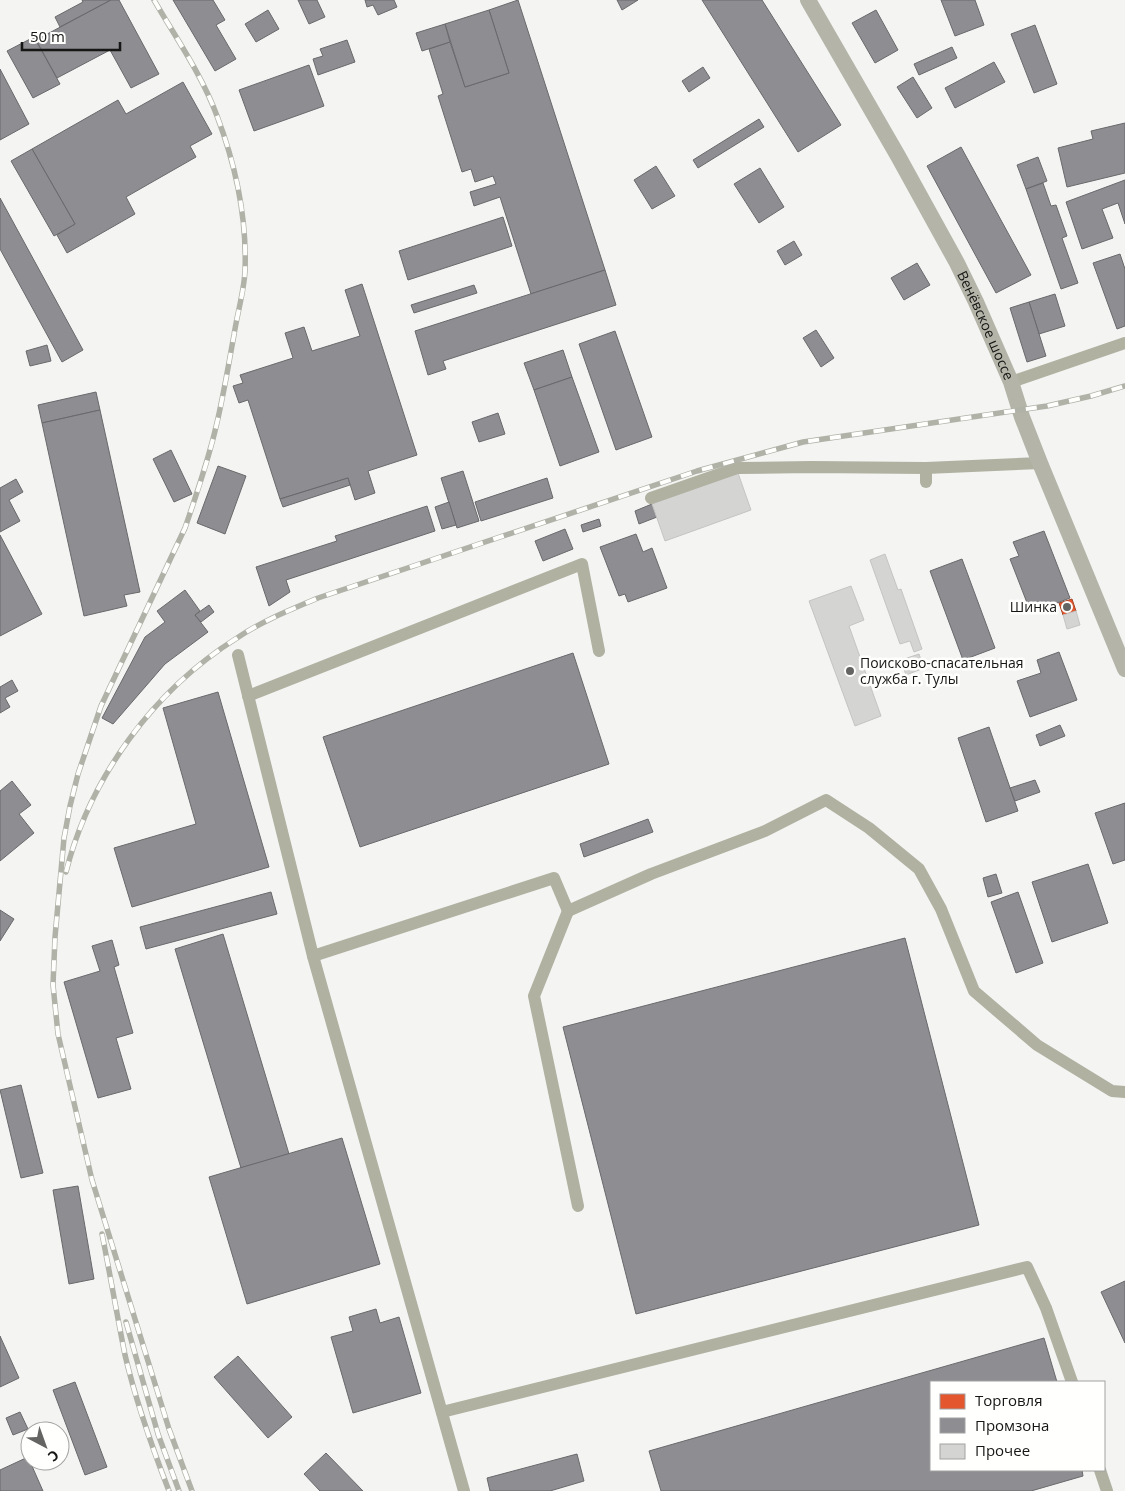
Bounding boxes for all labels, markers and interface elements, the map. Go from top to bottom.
scale bar [22,20,120,52]
text: 50 m [30,26,65,46]
street label: Венёвское шоссе [953,267,1019,383]
place label: Шинка [1010,597,1057,616]
marker: Шинка [1061,601,1073,613]
place label: Поисково-спасательная служба г. Тулы [860,653,1024,688]
marker: Поисково-спасательная служба г. Тулы [844,665,856,677]
legend [930,1381,1105,1471]
text: Торговля [975,1390,1042,1410]
text: Промзона [975,1415,1049,1435]
north arrow [20,1421,70,1471]
text: Прочее [975,1440,1030,1460]
text: С [44,1446,63,1466]

